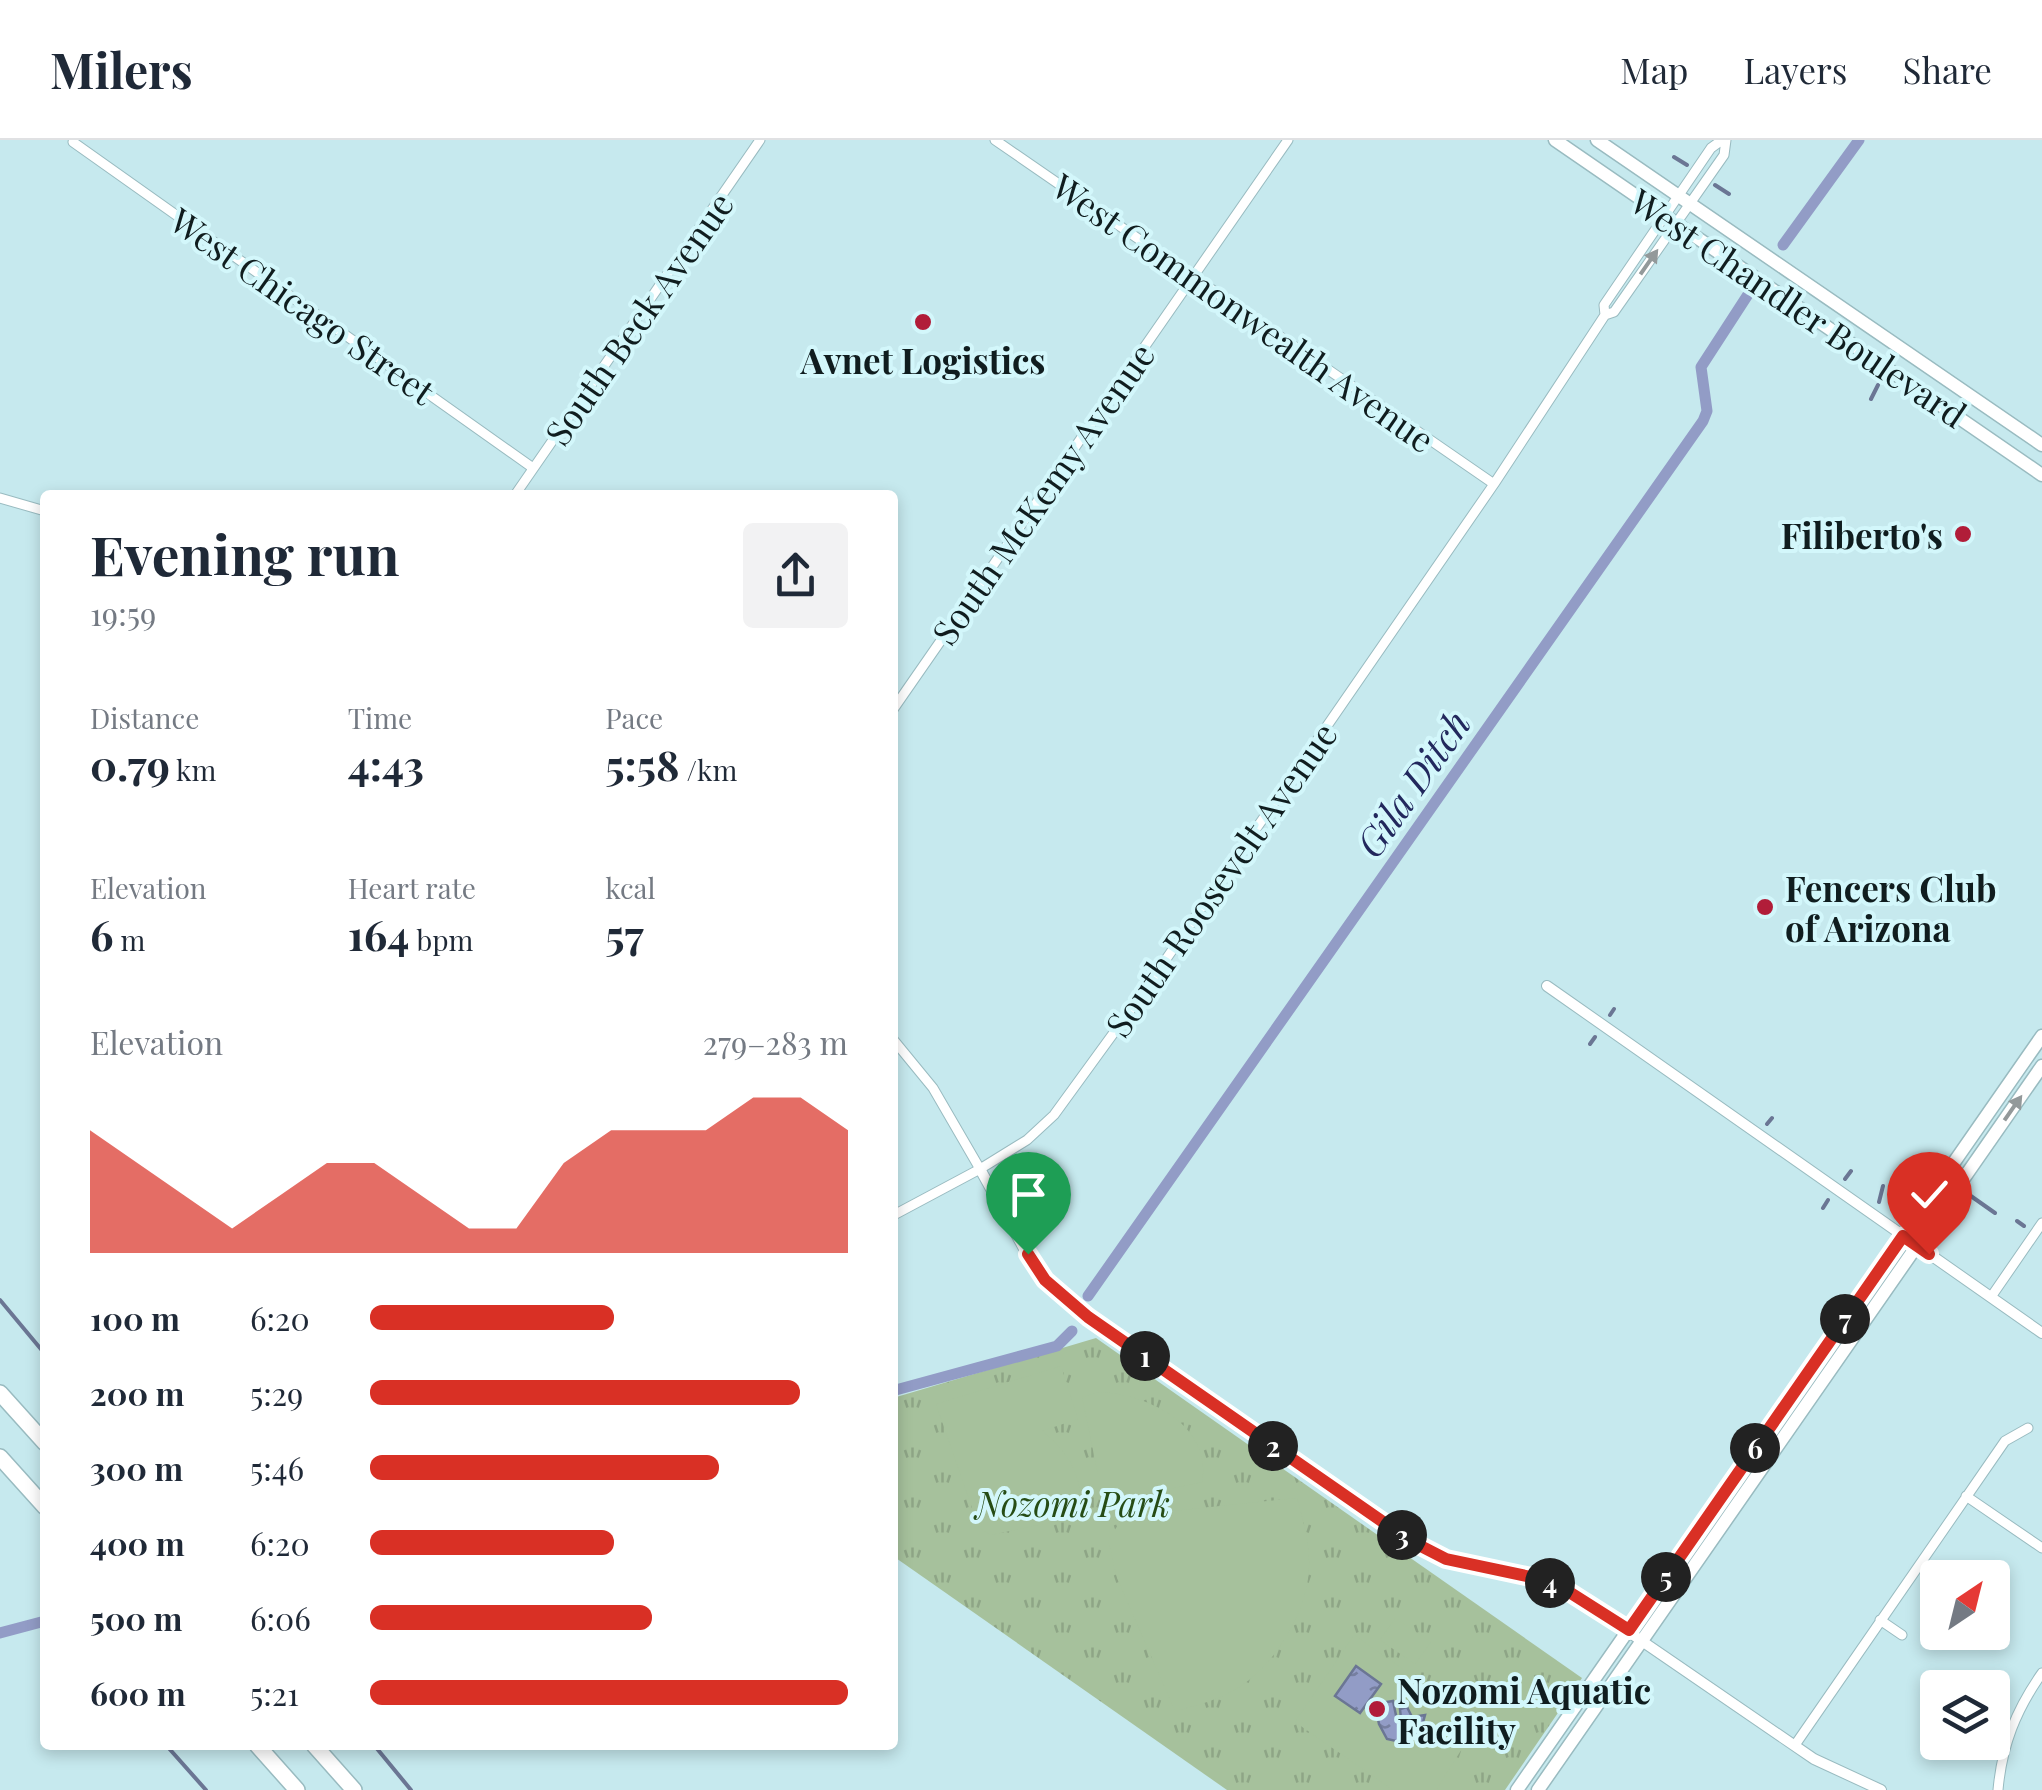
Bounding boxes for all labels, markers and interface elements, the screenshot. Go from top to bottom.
text: Milers [50,37,193,101]
text: Map [1620,46,1688,93]
text: Layers [1743,46,1848,93]
text: Share [1903,46,1992,93]
street label: West Commonwealth Avenue [1043,161,1444,462]
street label: West Chandler Boulevard [1621,176,1976,437]
street label: South Beck Avenue [533,182,743,454]
street label: West Chicago Street [161,196,445,414]
one-way arrow [1639,249,1658,275]
marker: Avnet Logistics [912,311,934,333]
street label: South McKemy Avenue [920,333,1164,653]
place label: Avnet Logistics [799,336,1046,383]
place label: Filiberto's [1781,511,1943,558]
text: Evening run [90,516,400,590]
button: share [743,523,848,628]
marker: Filiberto's [1952,523,1974,545]
text: 19:59 [90,591,156,634]
text: Distance [90,699,199,736]
text: Time [348,699,412,736]
text: Pace [605,699,663,736]
water label: Gila Ditch [1343,700,1481,866]
street label: South Roosevelt Avenue [1094,712,1346,1046]
text: 0.79 [90,736,170,792]
text: 4:43 [348,736,424,792]
text: 5:58 [605,736,680,792]
text: km [170,751,216,788]
text: /km [680,751,737,788]
place label: Fencers Club of Arizona [1785,864,1997,951]
text: Elevation [90,869,206,906]
text: Heart rate [348,869,476,906]
text: kcal [605,869,656,906]
marker: Fencers Club of Arizona [1754,896,1776,918]
text: 6 [90,906,114,962]
text: 164 [348,906,409,962]
text: 57 [605,906,644,962]
text: m [114,921,145,958]
text: bpm [409,921,473,958]
text: Elevation [90,1020,223,1063]
text: 279–283 m [703,1020,848,1063]
one-way arrow [2003,1095,2022,1122]
pin [986,1152,1071,1255]
pin [1887,1152,1972,1255]
icon: arrive [1001,1167,1056,1222]
icon: check [1902,1167,1957,1222]
pin: 7 [1820,1294,1870,1344]
text: 100 m [90,1296,180,1339]
text: 6:20 [250,1296,310,1339]
text: 7 [1839,1300,1851,1337]
pin: 1 [1120,1331,1170,1381]
text: 1 [1140,1337,1150,1374]
text: 200 m [90,1371,184,1414]
text: 5:29 [250,1371,303,1414]
pin: 2 [1248,1421,1298,1471]
pin: 6 [1730,1423,1780,1473]
text: 2 [1266,1427,1280,1464]
text: 6 [1747,1429,1763,1466]
text: 300 m [90,1446,183,1489]
text: 5:46 [250,1446,304,1489]
park label: Nozomi Park [973,1479,1170,1526]
pin: 3 [1377,1510,1427,1560]
text: 3 [1395,1516,1409,1553]
text: 400 m [90,1521,185,1564]
text: 6:20 [250,1521,310,1564]
pin: 5 [1641,1552,1691,1602]
pin: 4 [1525,1558,1575,1608]
text: 5 [1660,1558,1672,1595]
north arrow [1920,1560,2010,1650]
map controls [1920,1560,2010,1760]
text: 4 [1543,1564,1557,1601]
text: 500 m [90,1596,182,1639]
text: 6:06 [250,1596,311,1639]
place label: Nozomi Aquatic Facility [1397,1666,1651,1753]
button: layers [1920,1670,2010,1760]
text: 600 m [90,1671,186,1714]
text: 5:21 [250,1671,299,1714]
marker: Nozomi Aquatic Facility [1366,1698,1388,1720]

